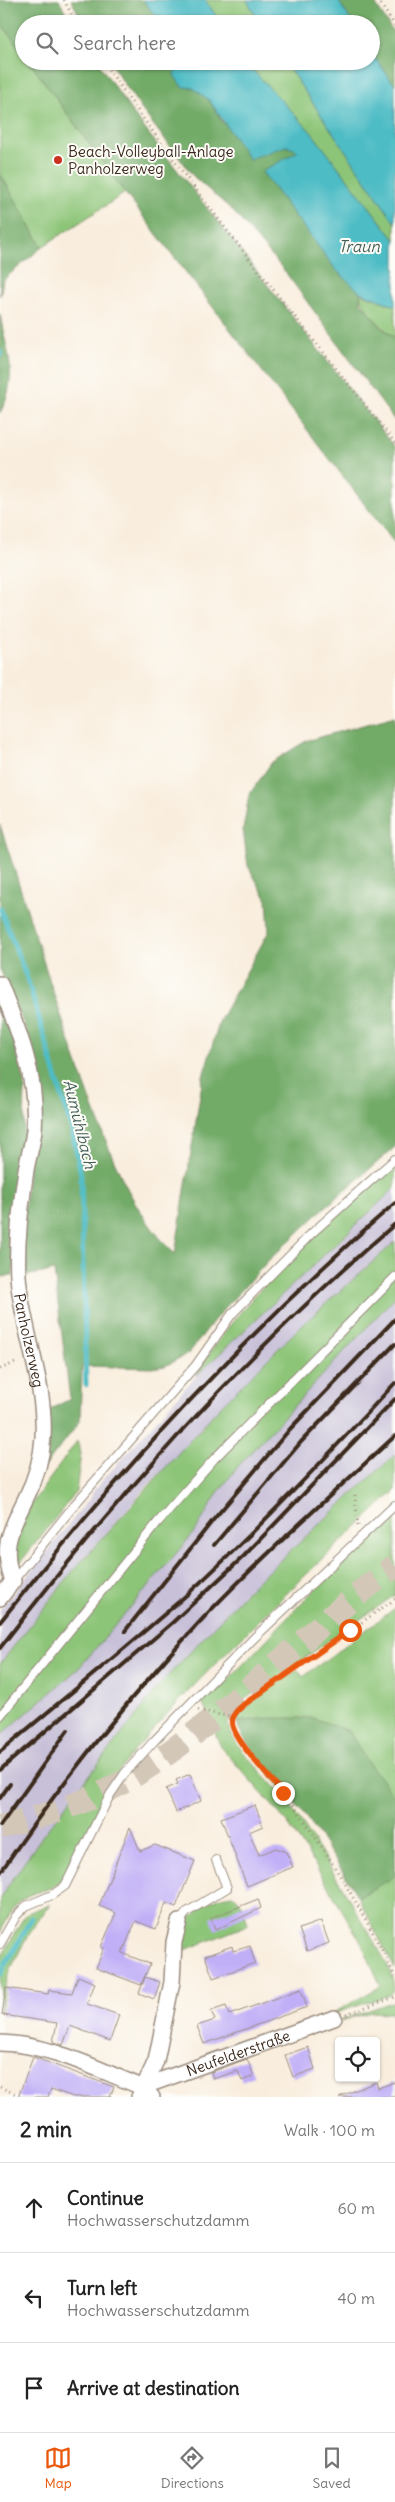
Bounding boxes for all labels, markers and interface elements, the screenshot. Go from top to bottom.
search box [15,15,380,70]
icon: search [33,29,61,57]
text: Search here [73,31,176,55]
place label: Beach-Volleyball-Anlage Panholzerweg [68,142,234,178]
marker: Beach-Volleyball-Anlage Panholzerweg [52,154,64,166]
water label: Traun [338,236,380,256]
water label: Aumühlbach [59,1077,101,1171]
street label: Panholzerweg [11,1292,49,1389]
route start [339,1619,362,1642]
route end [272,1782,295,1805]
street label: Neufelderstraße [184,2025,292,2080]
map controls [335,2037,380,2082]
button: locate [335,2037,380,2082]
text: 2 min [20,2116,72,2143]
text: Walk · 100 m [284,2120,375,2140]
text: Continue [67,2186,144,2210]
icon: ahead [20,2194,48,2222]
text: 60 m [337,2198,375,2218]
text: Hochwasserschutzdamm [67,2210,250,2230]
text: Turn left [67,2276,137,2300]
icon: left [20,2284,48,2312]
text: 40 m [337,2288,375,2308]
text: Hochwasserschutzdamm [67,2300,250,2320]
icon: arrive [20,2374,48,2402]
text: Arrive at destination [67,2376,240,2400]
tab: Map [44,2444,72,2492]
tab: Directions [161,2444,224,2492]
tab: Saved [312,2444,351,2492]

